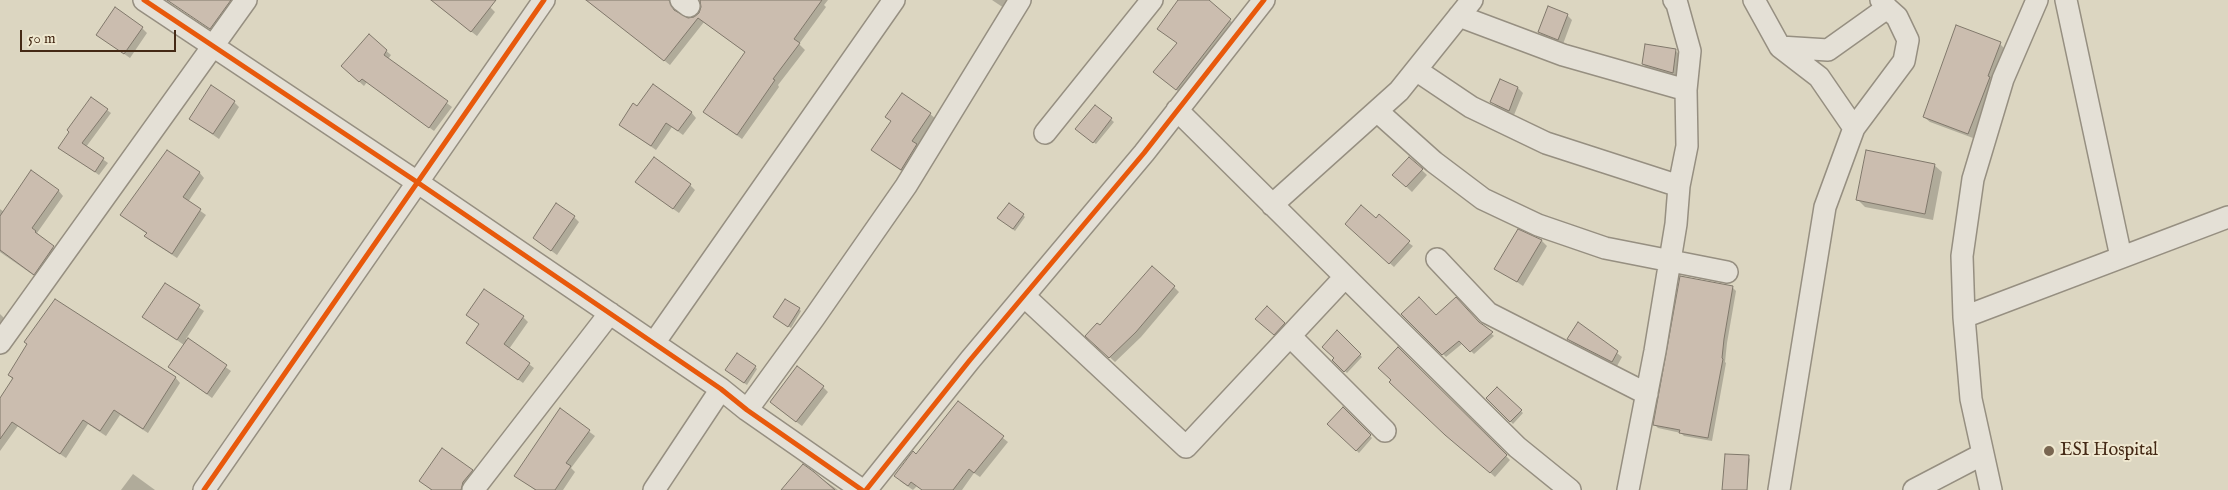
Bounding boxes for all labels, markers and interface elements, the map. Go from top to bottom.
scale bar [22,20,179,52]
text: 50 m [28,29,56,48]
place label: ESI Hospital [2060,440,2158,462]
marker: ESI Hospital [2042,444,2056,458]

